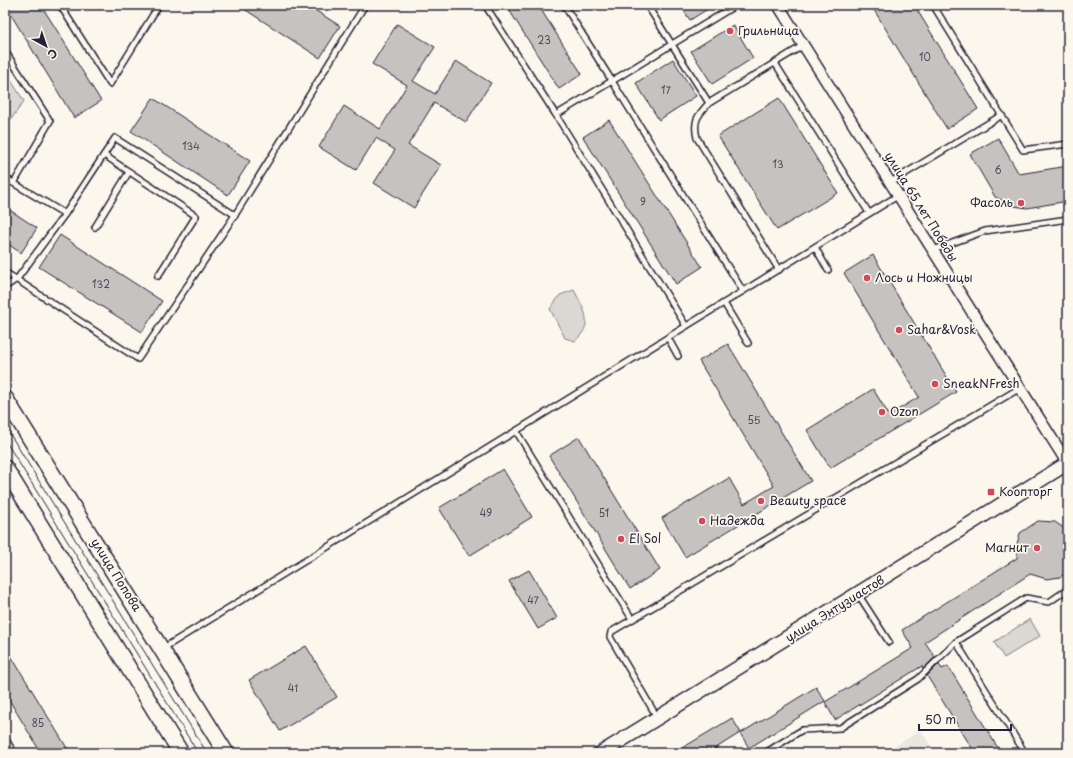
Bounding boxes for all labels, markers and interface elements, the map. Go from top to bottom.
place label: Грильница [738,21,800,39]
north arrow [26,26,66,66]
marker: Грильница [725,26,735,36]
house number: 23 [537,32,551,47]
text: С [44,45,61,63]
house number: 10 [919,49,931,64]
house number: 17 [661,82,672,97]
house number: 134 [182,138,200,153]
street label: улица 65 лет Победы [881,148,963,265]
house number: 13 [772,156,784,171]
house number: 6 [994,162,1002,177]
place label: Фасоль [970,193,1013,211]
house number: 9 [640,194,646,209]
marker: Фасоль [1016,198,1026,208]
place label: Лось и Ножницы [875,268,973,286]
marker: Лось и Ножницы [862,273,872,283]
house number: 132 [92,276,110,291]
place label: Sahar&Vosk [907,320,976,338]
marker: Sahar&Vosk [894,325,904,335]
place label: SneakNFresh [943,374,1019,392]
marker: SneakNFresh [930,379,940,389]
place label: Ozon [890,402,919,420]
marker: Ozon [877,407,887,417]
house number: 55 [748,412,761,427]
place label: Коопторг [999,482,1053,500]
marker: Коопторг [986,487,996,497]
place label: Beauty space [769,491,846,509]
marker: Beauty space [756,496,766,506]
house number: 49 [480,505,492,520]
house number: 51 [599,505,609,520]
place label: Надежда [710,511,765,529]
marker: Надежда [697,516,707,526]
place label: El Sol [629,529,661,547]
street label: улица Попова [87,534,147,615]
marker: El Sol [616,534,626,544]
place label: Магнит [985,538,1030,556]
marker: Магнит [1032,543,1042,553]
street label: улица Энтузиастов [781,570,888,646]
house number: 47 [527,592,540,607]
house number: 41 [288,680,298,695]
scale bar [919,706,1011,732]
text: 50 m [925,710,956,728]
house number: 85 [32,715,44,730]

